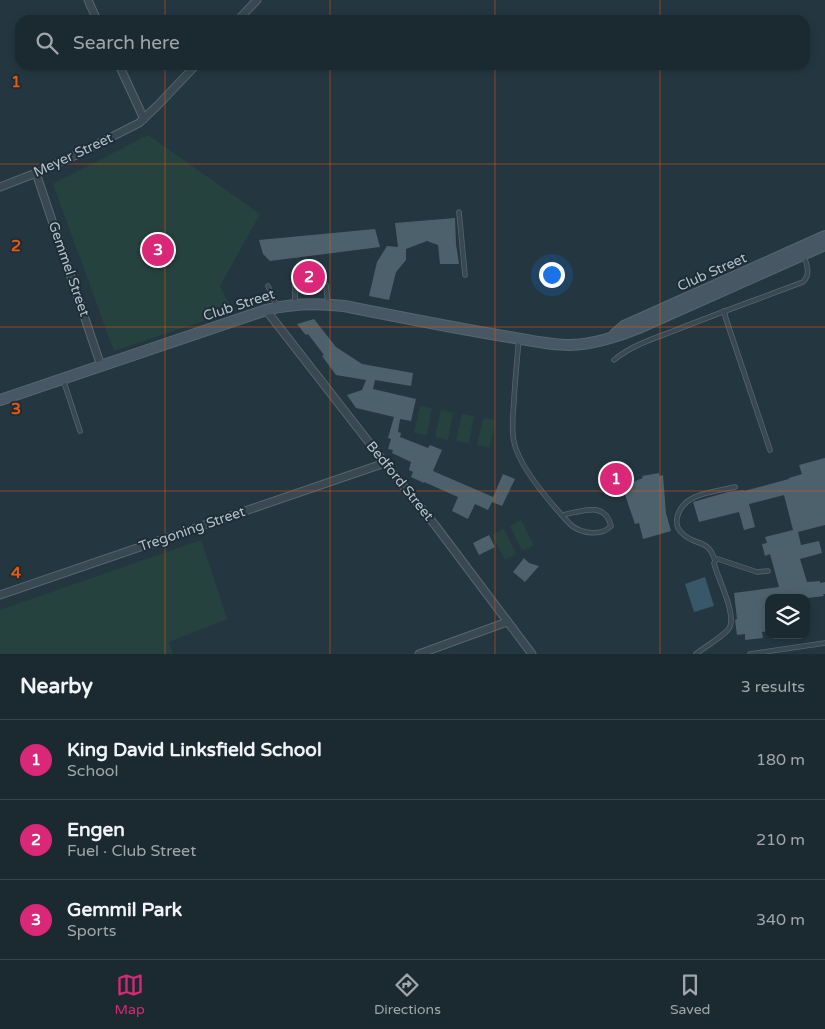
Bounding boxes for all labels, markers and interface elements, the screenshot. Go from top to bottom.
search box [15,15,810,70]
icon: search [33,29,61,57]
text: Search here [73,32,180,54]
text: 1 [11,72,21,92]
street label: Meyer Street [31,129,116,181]
street label: Gemmel Street [45,219,93,319]
pin: 3 [142,231,174,269]
text: 2 [11,236,21,256]
street label: Club Street [675,249,750,295]
pin: 2 [293,258,325,296]
your location [539,262,565,288]
street label: Club Street [201,285,278,325]
text: 3 [11,399,21,419]
street label: Bedford Street [363,438,438,525]
pin: 1 [600,460,632,498]
street label: Tregoning Street [137,503,248,555]
text: 4 [11,563,21,583]
map controls [765,594,810,639]
button: layers [765,594,810,639]
text: Nearby [20,674,93,699]
text: 3 results [741,677,805,697]
text: King David Linksfield School [67,739,322,761]
text: 1 [31,750,41,770]
text: 180 m [756,750,805,770]
text: School [67,761,119,781]
text: Engen [67,819,125,841]
text: 2 [31,830,41,850]
text: 210 m [756,830,805,850]
text: Fuel · Club Street [67,841,196,861]
text: Gemmil Park [67,899,182,921]
text: 3 [31,910,41,930]
text: 340 m [756,910,805,930]
text: Sports [67,921,116,941]
tab: Map [115,971,145,1018]
tab: Directions [374,971,441,1018]
tab: Saved [670,971,710,1018]

